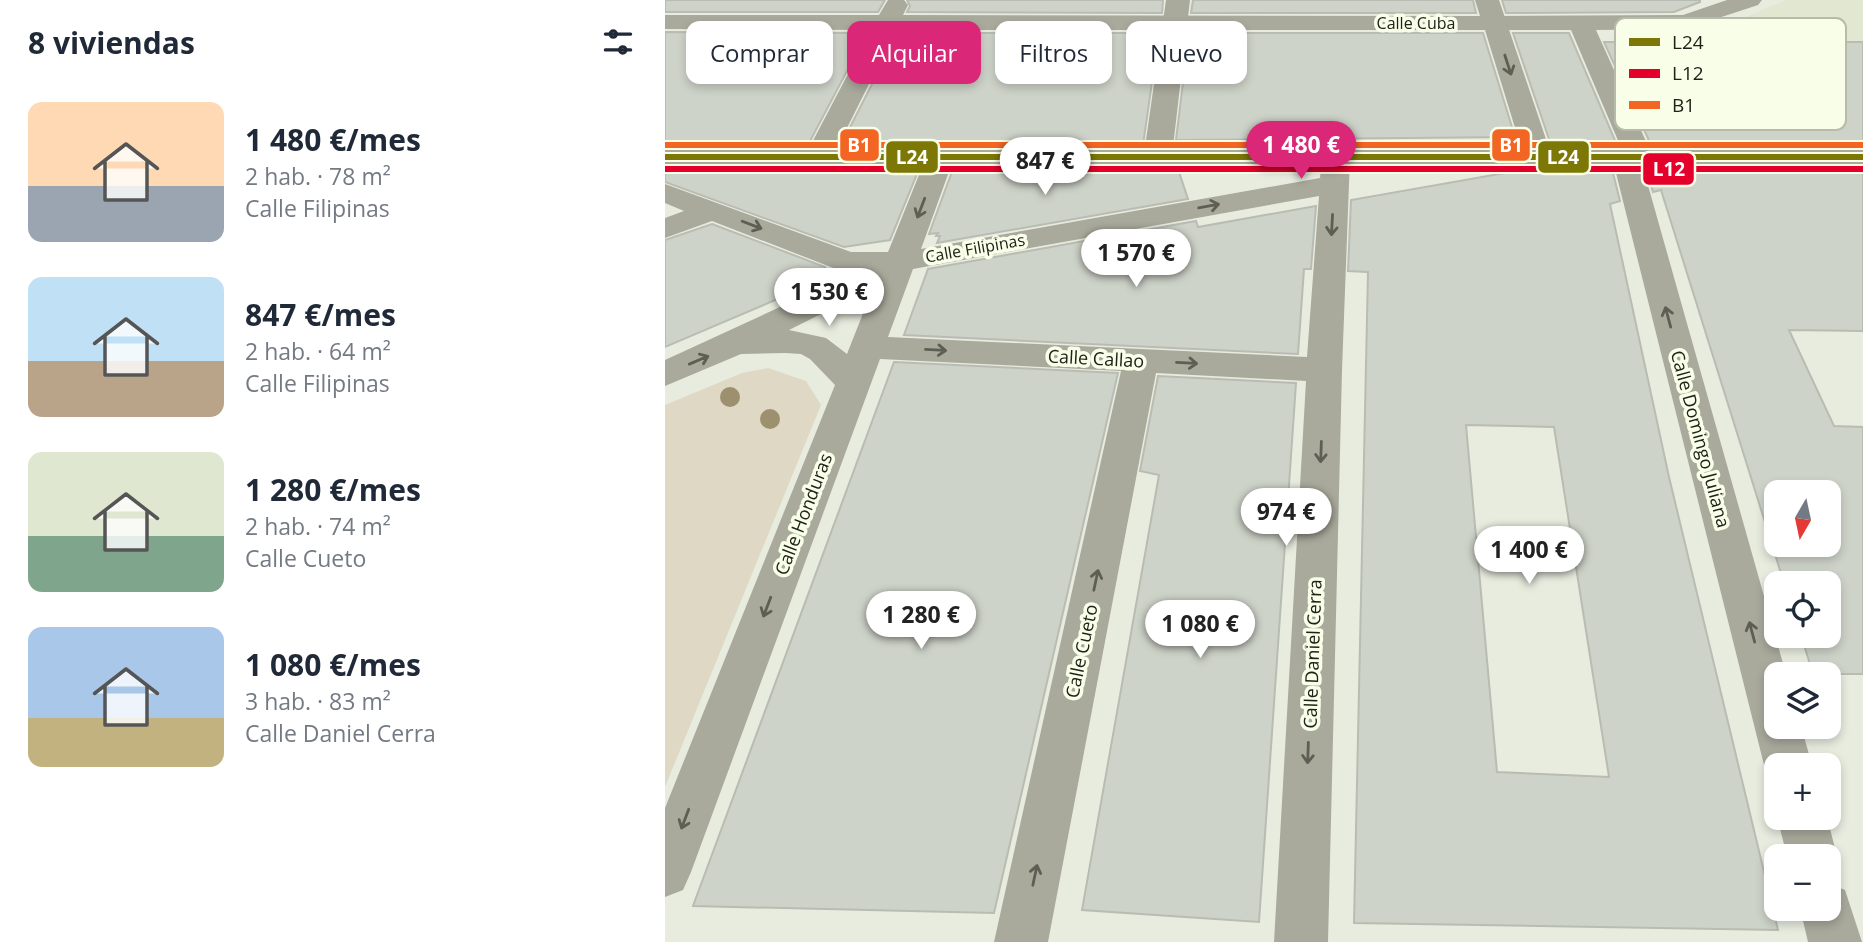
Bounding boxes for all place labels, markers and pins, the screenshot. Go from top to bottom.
pin: 1 480 € [1236,122,1366,181]
pin: 847 € [996,138,1094,197]
pin: 1 570 € [1071,230,1201,289]
pin: 1 530 € [764,268,894,328]
pin: 974 € [1237,489,1335,548]
pin: 1 400 € [1464,526,1594,586]
pin: 1 280 € [856,592,986,651]
pin: 1 080 € [1135,600,1265,660]

